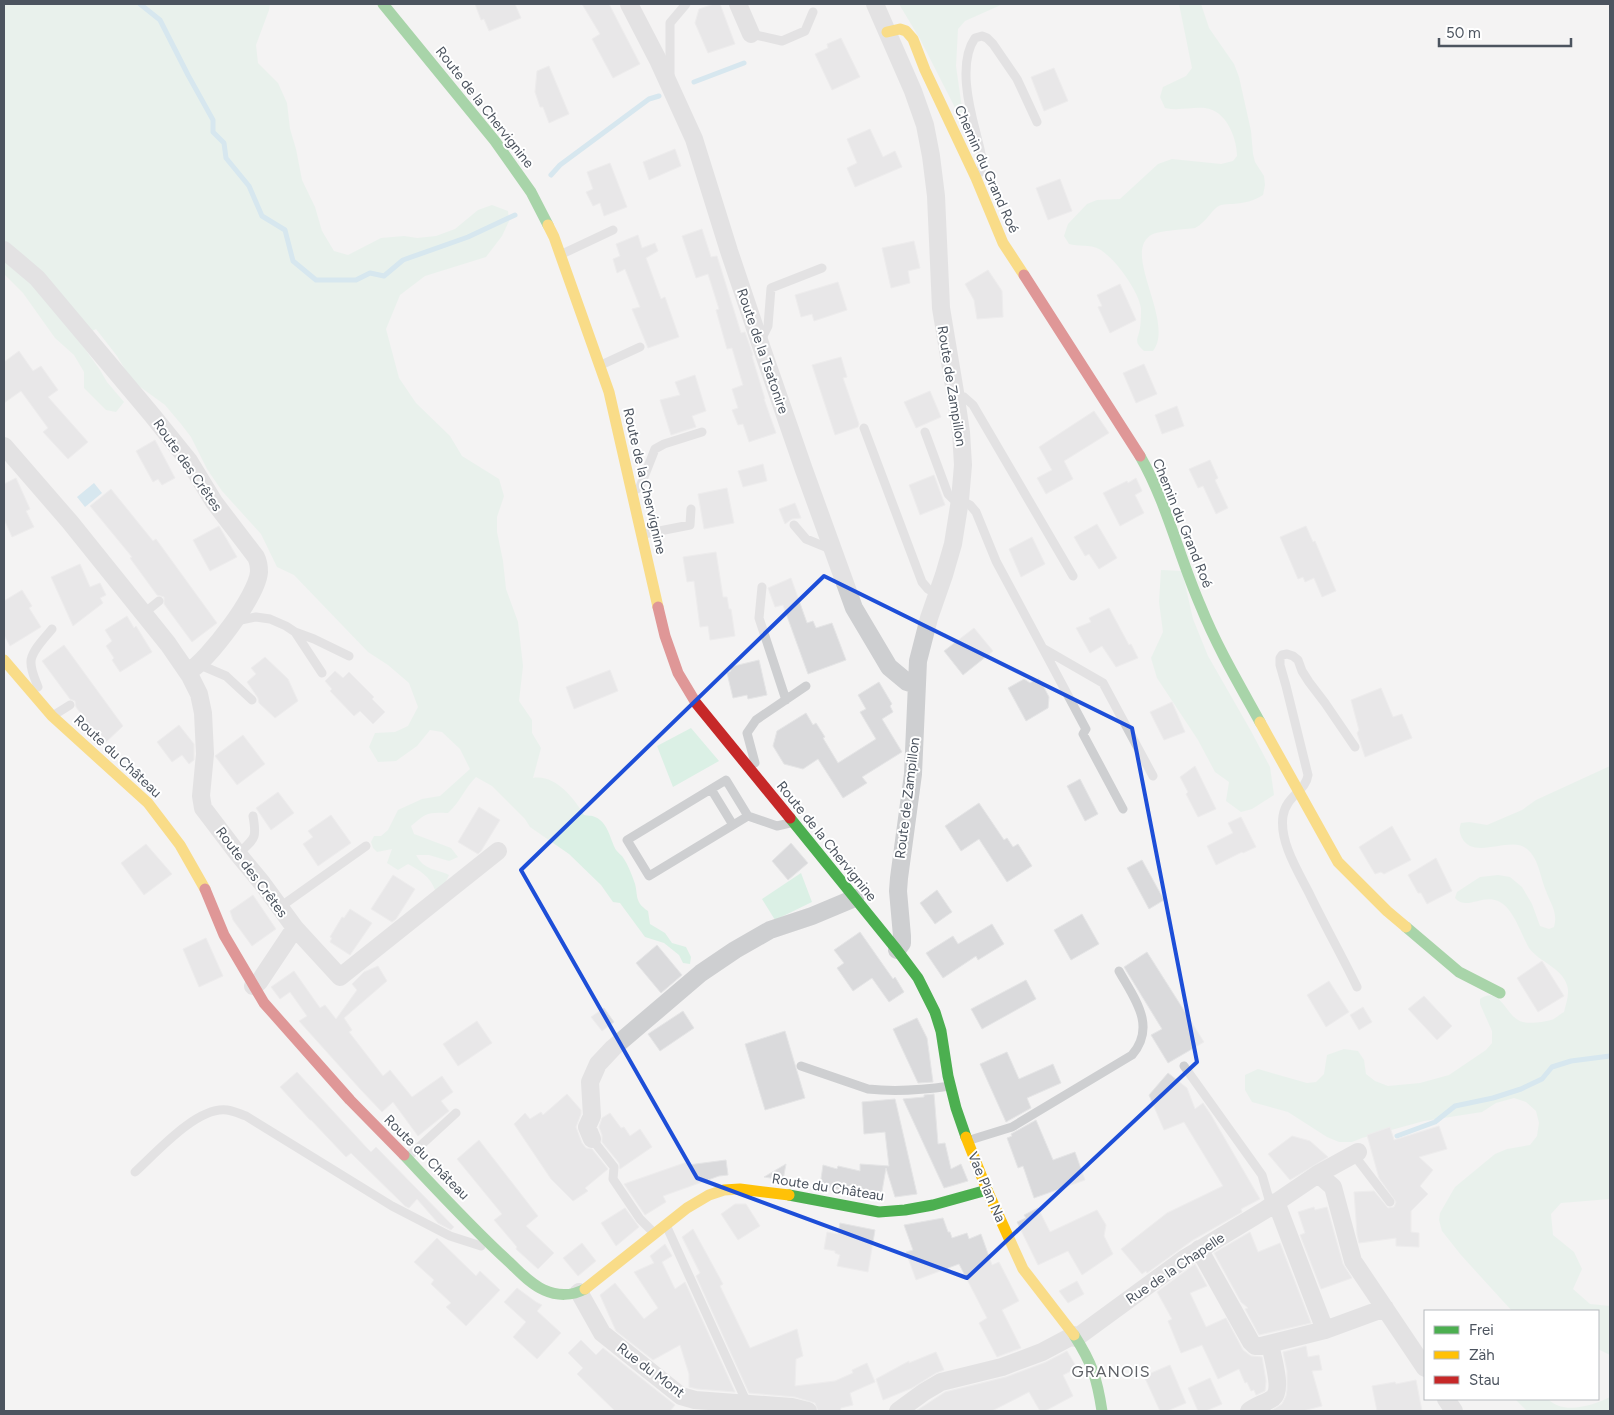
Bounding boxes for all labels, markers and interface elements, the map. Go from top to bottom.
scale bar [1439,15,1572,47]
text: 50 m [1446,24,1481,42]
street label: Route de la Chervignine [432,43,538,172]
street label: Chemin du Grand Roé [951,103,1023,236]
street label: Route de la Tsatonire [733,286,792,416]
street label: Route de Zampillon [934,324,969,448]
street label: Route de la Chervignine [619,406,670,556]
street label: Route des Crêtes [149,416,226,515]
street label: Chemin du Grand Roé [1149,456,1216,591]
street label: Route du Château [70,711,165,801]
street label: Route de Zampillon [892,736,923,860]
street label: Route de la Chervignine [773,778,881,905]
street label: Route des Crêtes [212,824,291,921]
street label: Route du Château [381,1111,473,1203]
street label: Vae Plan Na [964,1149,1009,1225]
street label: Route du Château [771,1170,885,1205]
street label: Rue de la Chapelle [1123,1229,1228,1308]
legend [1424,1310,1599,1400]
text: Frei [1469,1321,1494,1339]
street label: Rue du Mont [614,1339,688,1401]
text: Zäh [1469,1346,1495,1364]
district label: GRANOIS [1072,1362,1151,1381]
text: Stau [1469,1371,1500,1389]

